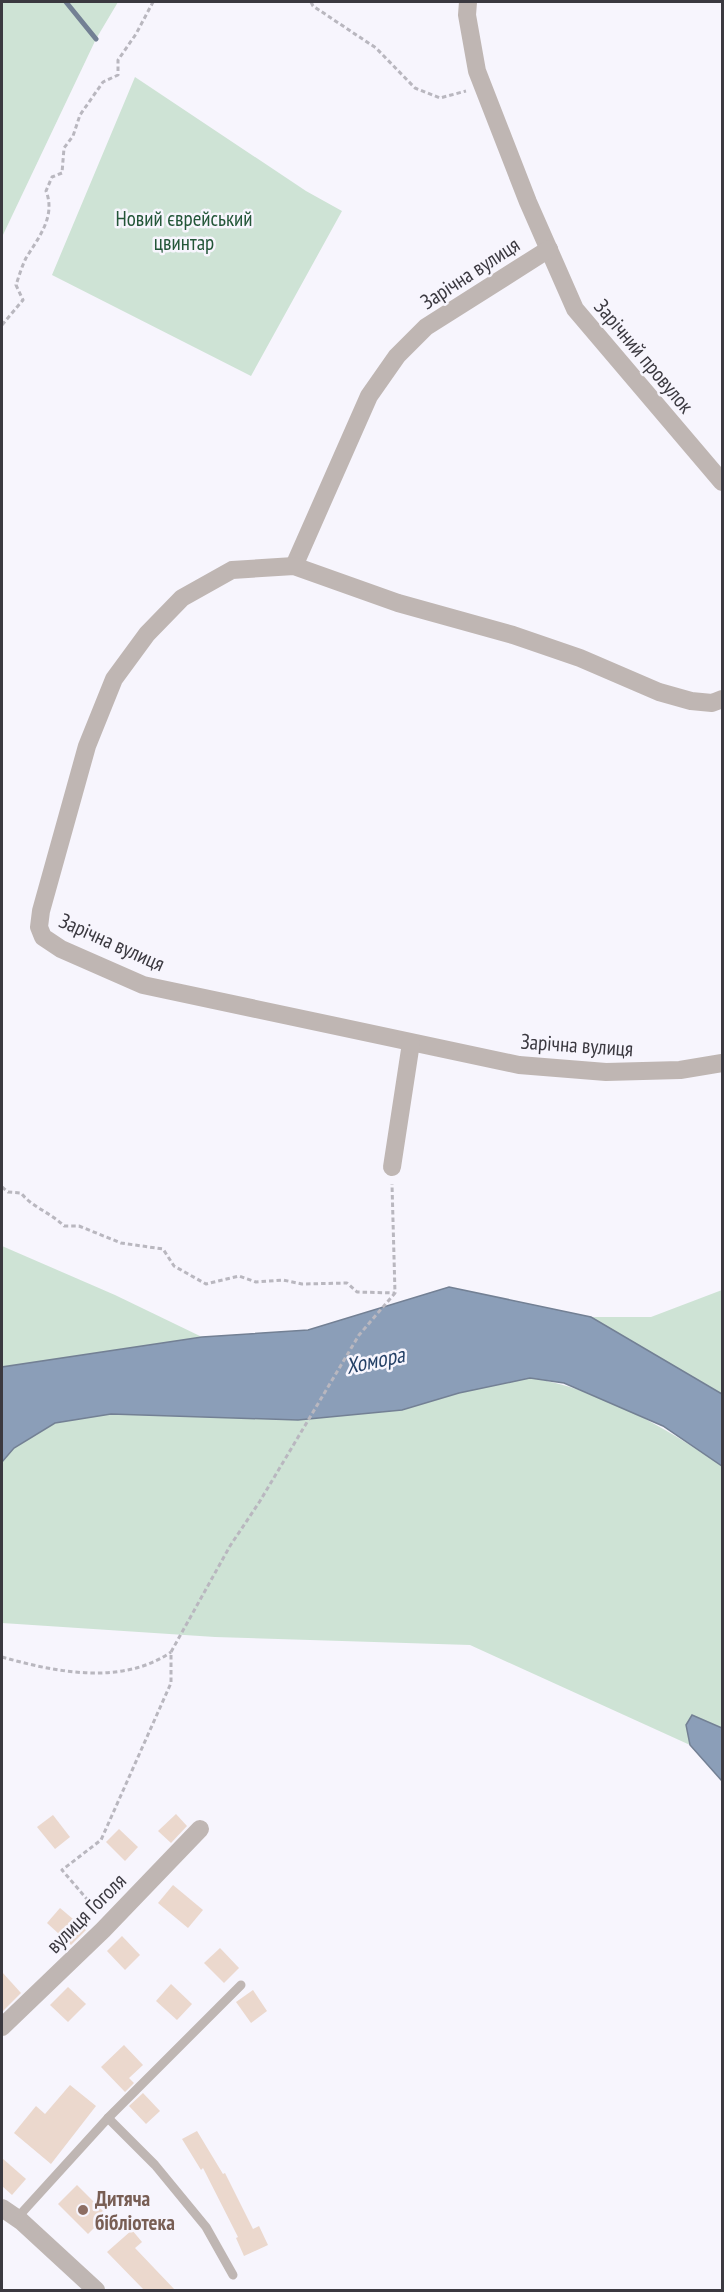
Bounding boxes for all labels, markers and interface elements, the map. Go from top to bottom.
park label: Новий єврейський цвинтар [115,205,253,256]
street label: Зарічна вулиця [415,231,525,315]
street label: Зарічний провулок [588,293,700,419]
street label: Зарічна вулиця [55,907,169,977]
street label: Зарічна вулиця [520,1028,634,1062]
water label: Хомора [343,1340,408,1380]
street label: вулиця Гоголя [40,1867,132,1959]
place label: Дитяча бібліотека [95,2185,175,2236]
marker: Дитяча бібліотека [76,2203,90,2217]

